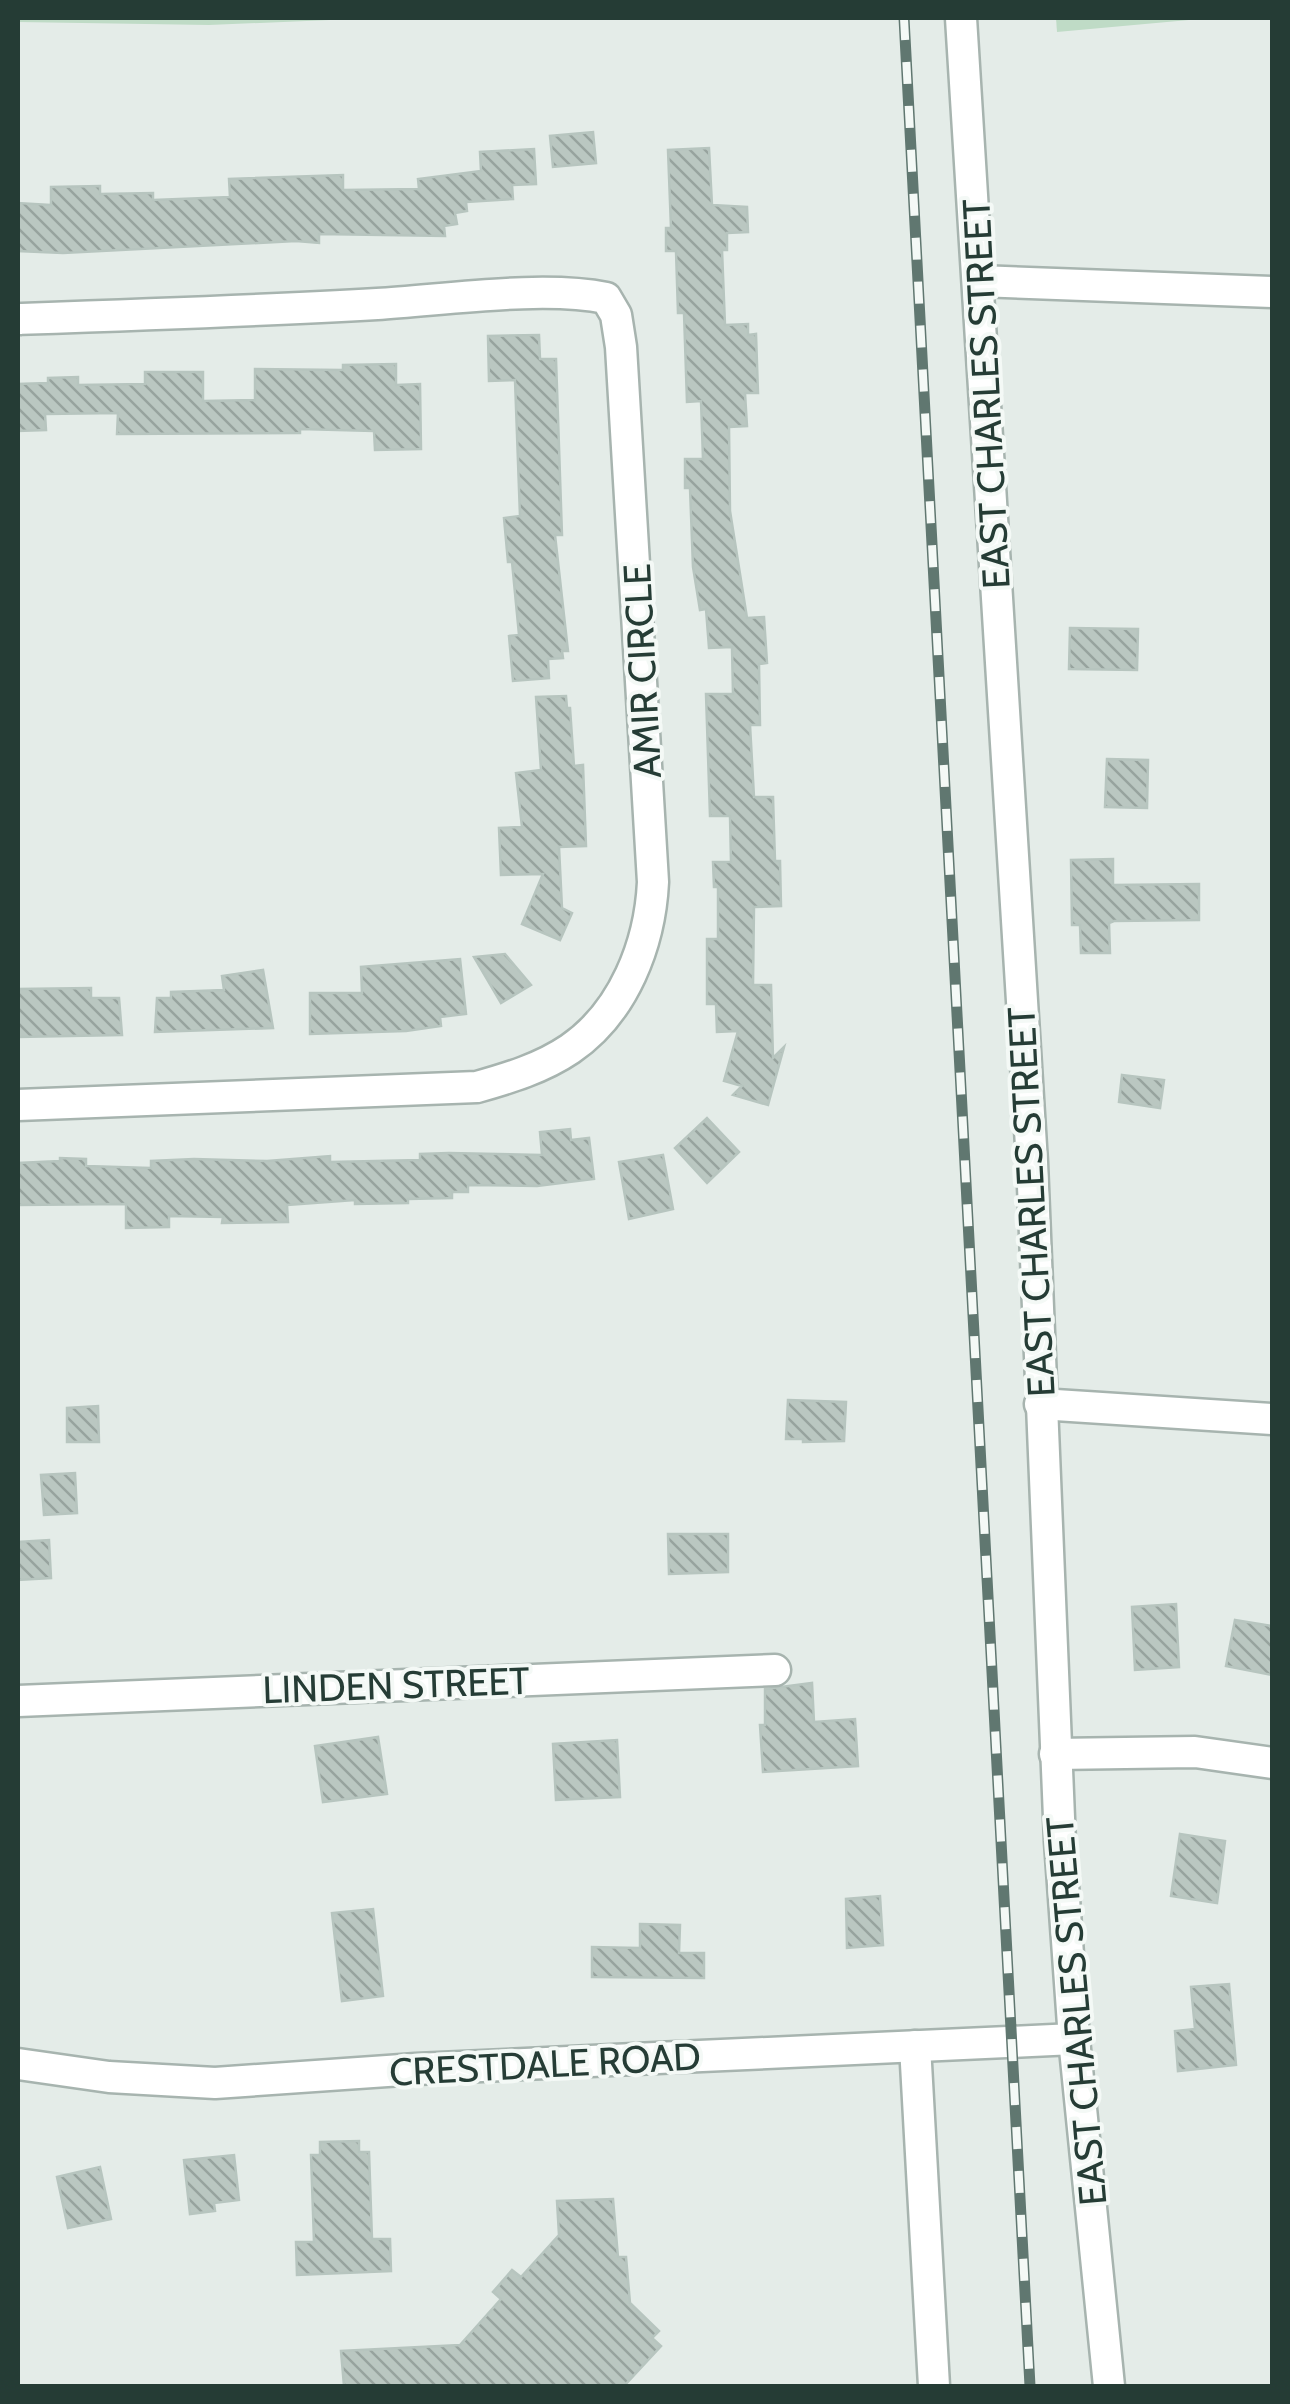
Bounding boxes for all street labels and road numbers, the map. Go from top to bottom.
street label: EAST CHARLES STREET [952,198,1020,590]
street label: AMIR CIRCLE [613,563,671,779]
street label: EAST CHARLES STREET [997,1006,1065,1398]
street label: LINDEN STREET [262,1657,530,1713]
street label: EAST CHARLES STREET [1036,1814,1116,2208]
street label: CRESTDALE ROAD [388,2032,702,2096]

